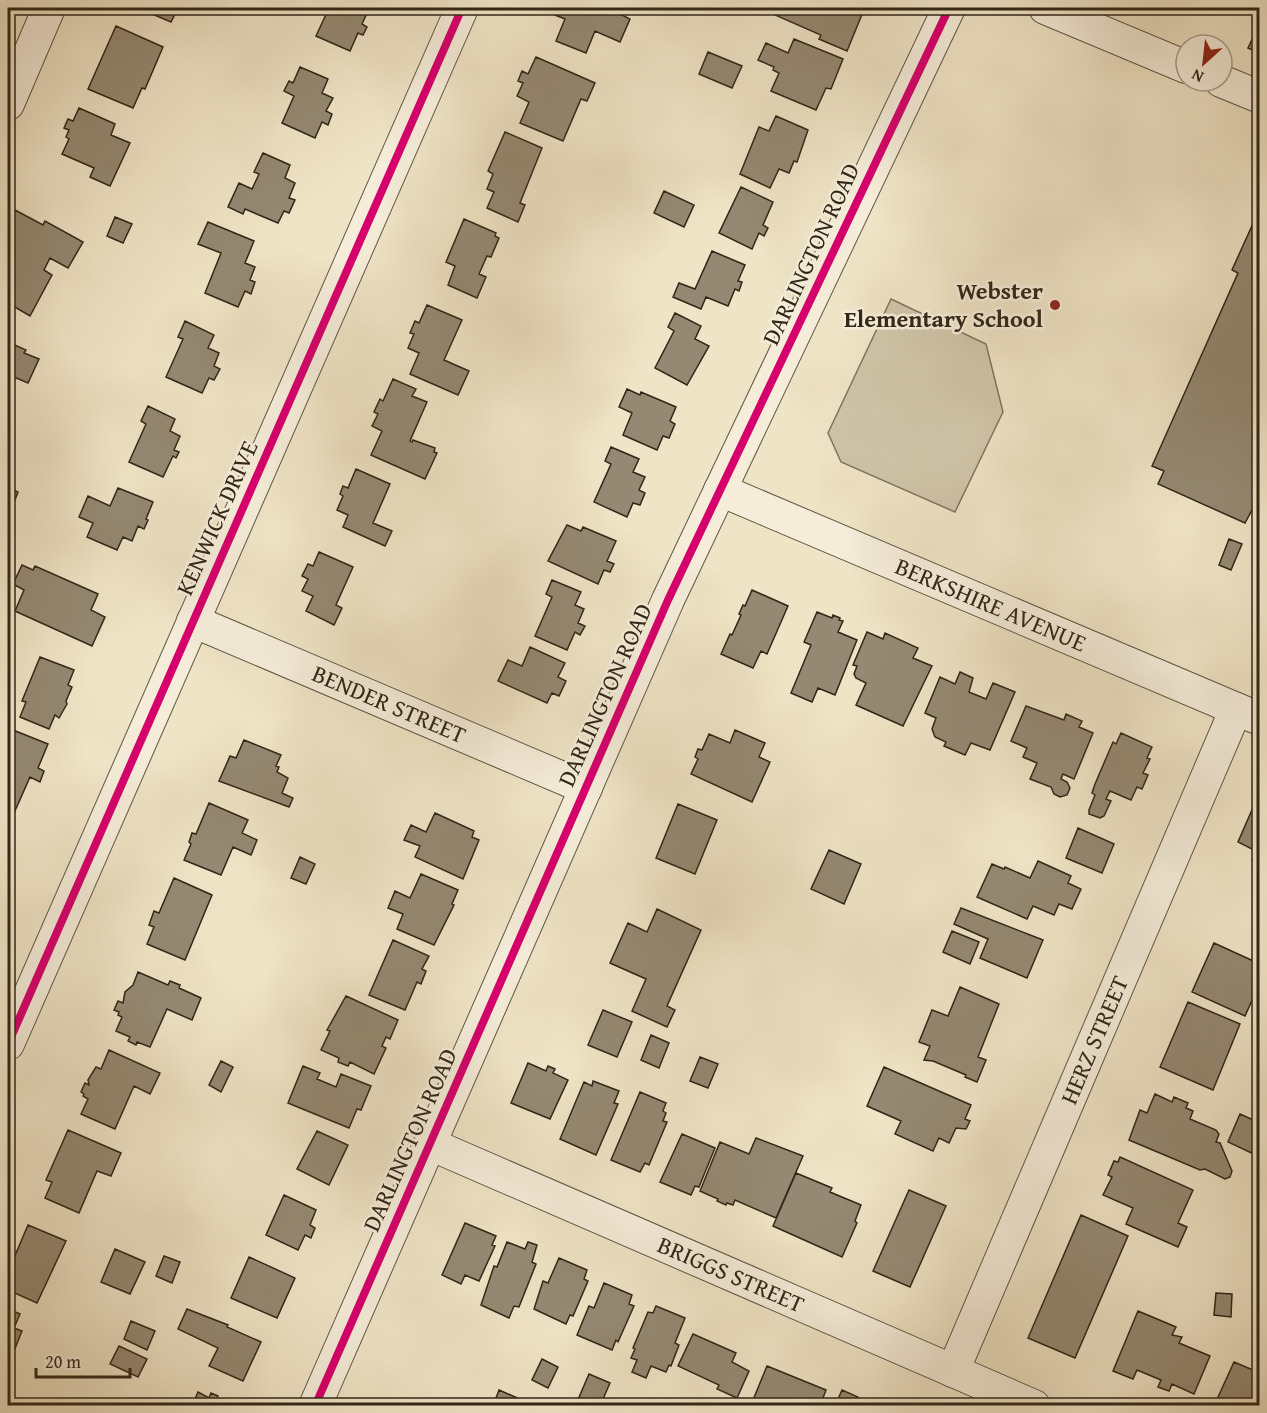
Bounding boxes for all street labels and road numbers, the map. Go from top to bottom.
street label: DARLINGTON ROAD [753,157,868,350]
street label: KENWICK DRIVE [167,435,266,601]
street label: BERKSHIRE AVENUE [890,548,1092,660]
street label: DARLINGTON ROAD [548,598,661,792]
street label: BENDER STREET [307,656,472,752]
street label: HERZ STREET [1051,970,1137,1109]
street label: DARLINGTON ROAD [353,1043,466,1237]
street label: BRIGGS STREET [652,1227,810,1321]

